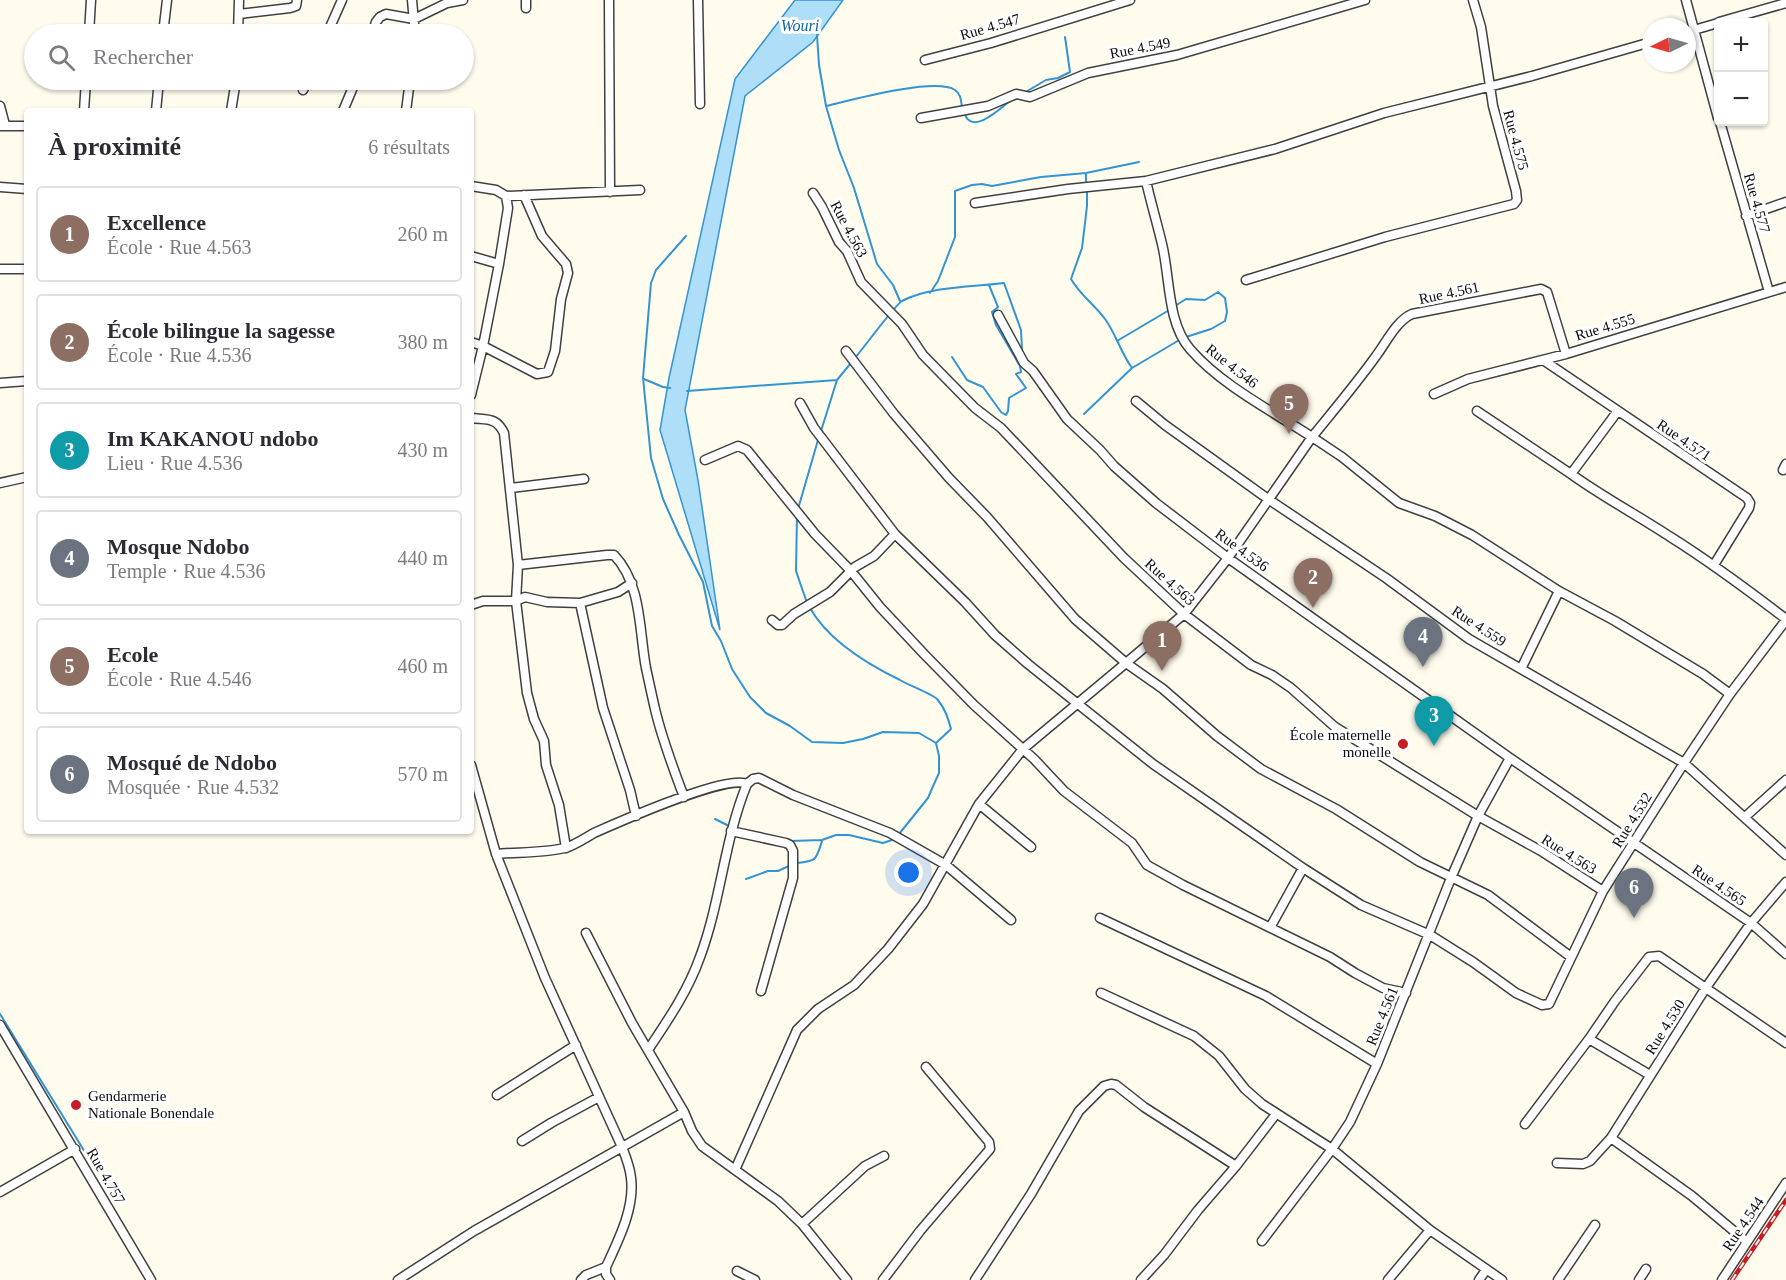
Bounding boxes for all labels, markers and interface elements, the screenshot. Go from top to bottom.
street label: Rue 4.547 [958,11,1022,43]
water label: Wouri [781,17,819,34]
north arrow [1642,18,1696,72]
map controls [1714,18,1768,126]
button: + [1714,18,1768,72]
search box [24,24,474,90]
street label: Rue 4.549 [1108,34,1172,62]
icon: search [45,41,78,74]
text: Rechercher [93,44,193,69]
button: − [1714,72,1768,126]
street label: Rue 4.575 [1500,108,1532,172]
text: À proximité [48,132,181,161]
text: 6 résultats [368,136,450,158]
street label: Rue 4.577 [1741,171,1773,235]
street label: Rue 4.563 [827,198,871,260]
text: Excellence [107,210,206,235]
text: 1 [65,223,75,245]
text: 260 m [397,223,448,245]
text: École · Rue 4.563 [107,236,251,258]
street label: Rue 4.561 [1417,279,1481,307]
street label: Rue 4.555 [1573,310,1637,344]
text: École bilingue la sagesse [107,318,335,343]
text: 2 [65,331,75,353]
text: 380 m [397,331,448,353]
street label: Rue 4.546 [1203,341,1262,392]
text: École · Rue 4.536 [107,344,251,366]
pin: 5 [1270,384,1308,434]
street label: Rue 4.571 [1654,416,1714,464]
text: Im KAKANOU ndobo [107,426,318,451]
text: 3 [65,439,75,461]
text: 430 m [397,439,448,461]
text: Lieu · Rue 4.536 [107,452,243,474]
street label: Rue 4.536 [1212,525,1272,575]
text: Mosque Ndobo [107,534,249,559]
text: 4 [65,547,75,569]
text: 440 m [397,547,448,569]
street label: Rue 4.563 [1142,555,1198,609]
pin: 2 [1294,558,1332,608]
text: Temple · Rue 4.536 [107,560,266,582]
street label: Rue 4.559 [1449,602,1509,650]
pin: 4 [1404,618,1442,667]
pin: 1 [1142,622,1182,671]
text: Ecole [107,642,158,667]
text: 5 [65,655,75,677]
text: 460 m [397,655,448,677]
text: École · Rue 4.546 [107,668,251,690]
pin: 3 [1414,696,1454,746]
place label: École maternelle monelle [1290,727,1391,760]
marker: École maternelle monelle [1396,737,1410,751]
text: Mosqué de Ndobo [107,750,277,775]
text: 6 [65,763,75,785]
text: 570 m [397,763,448,785]
text: Mosquée · Rue 4.532 [107,776,279,798]
street label: Rue 4.532 [1609,790,1655,850]
street label: Rue 4.563 [1539,831,1599,877]
your location [894,858,923,887]
street label: Rue 4.565 [1689,861,1749,909]
pin: 6 [1614,868,1654,918]
street label: Rue 4.561 [1363,984,1401,1048]
street label: Rue 4.530 [1642,997,1688,1057]
place label: Gendarmerie Nationale Bonendale [88,1088,215,1121]
marker: Gendarmerie Nationale Bonendale [69,1098,83,1112]
street label: Rue 4.757 [84,1145,129,1207]
street label: Rue 4.544 [1719,1194,1767,1254]

